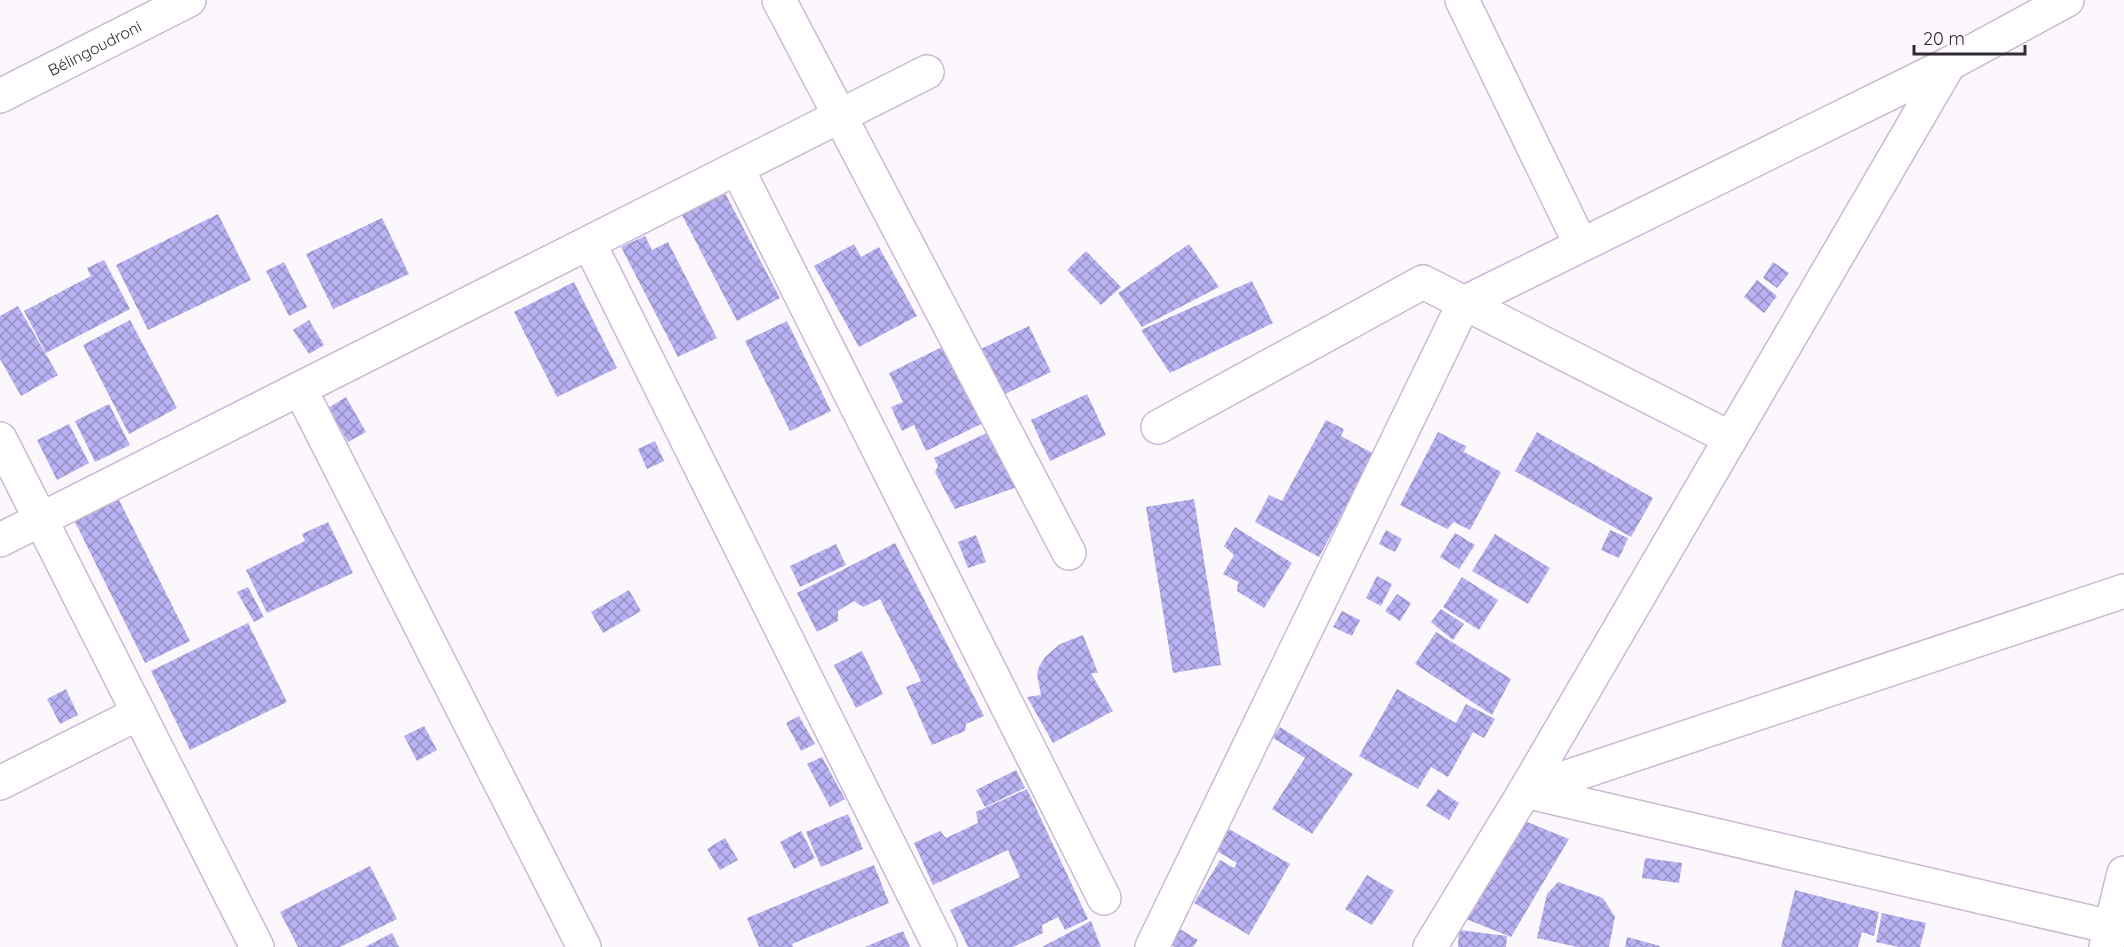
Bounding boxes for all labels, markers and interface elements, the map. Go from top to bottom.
street label: Bélingoudroni [44,16,145,80]
scale bar [1914,18,2025,56]
text: 20 m [1923,27,1965,50]

